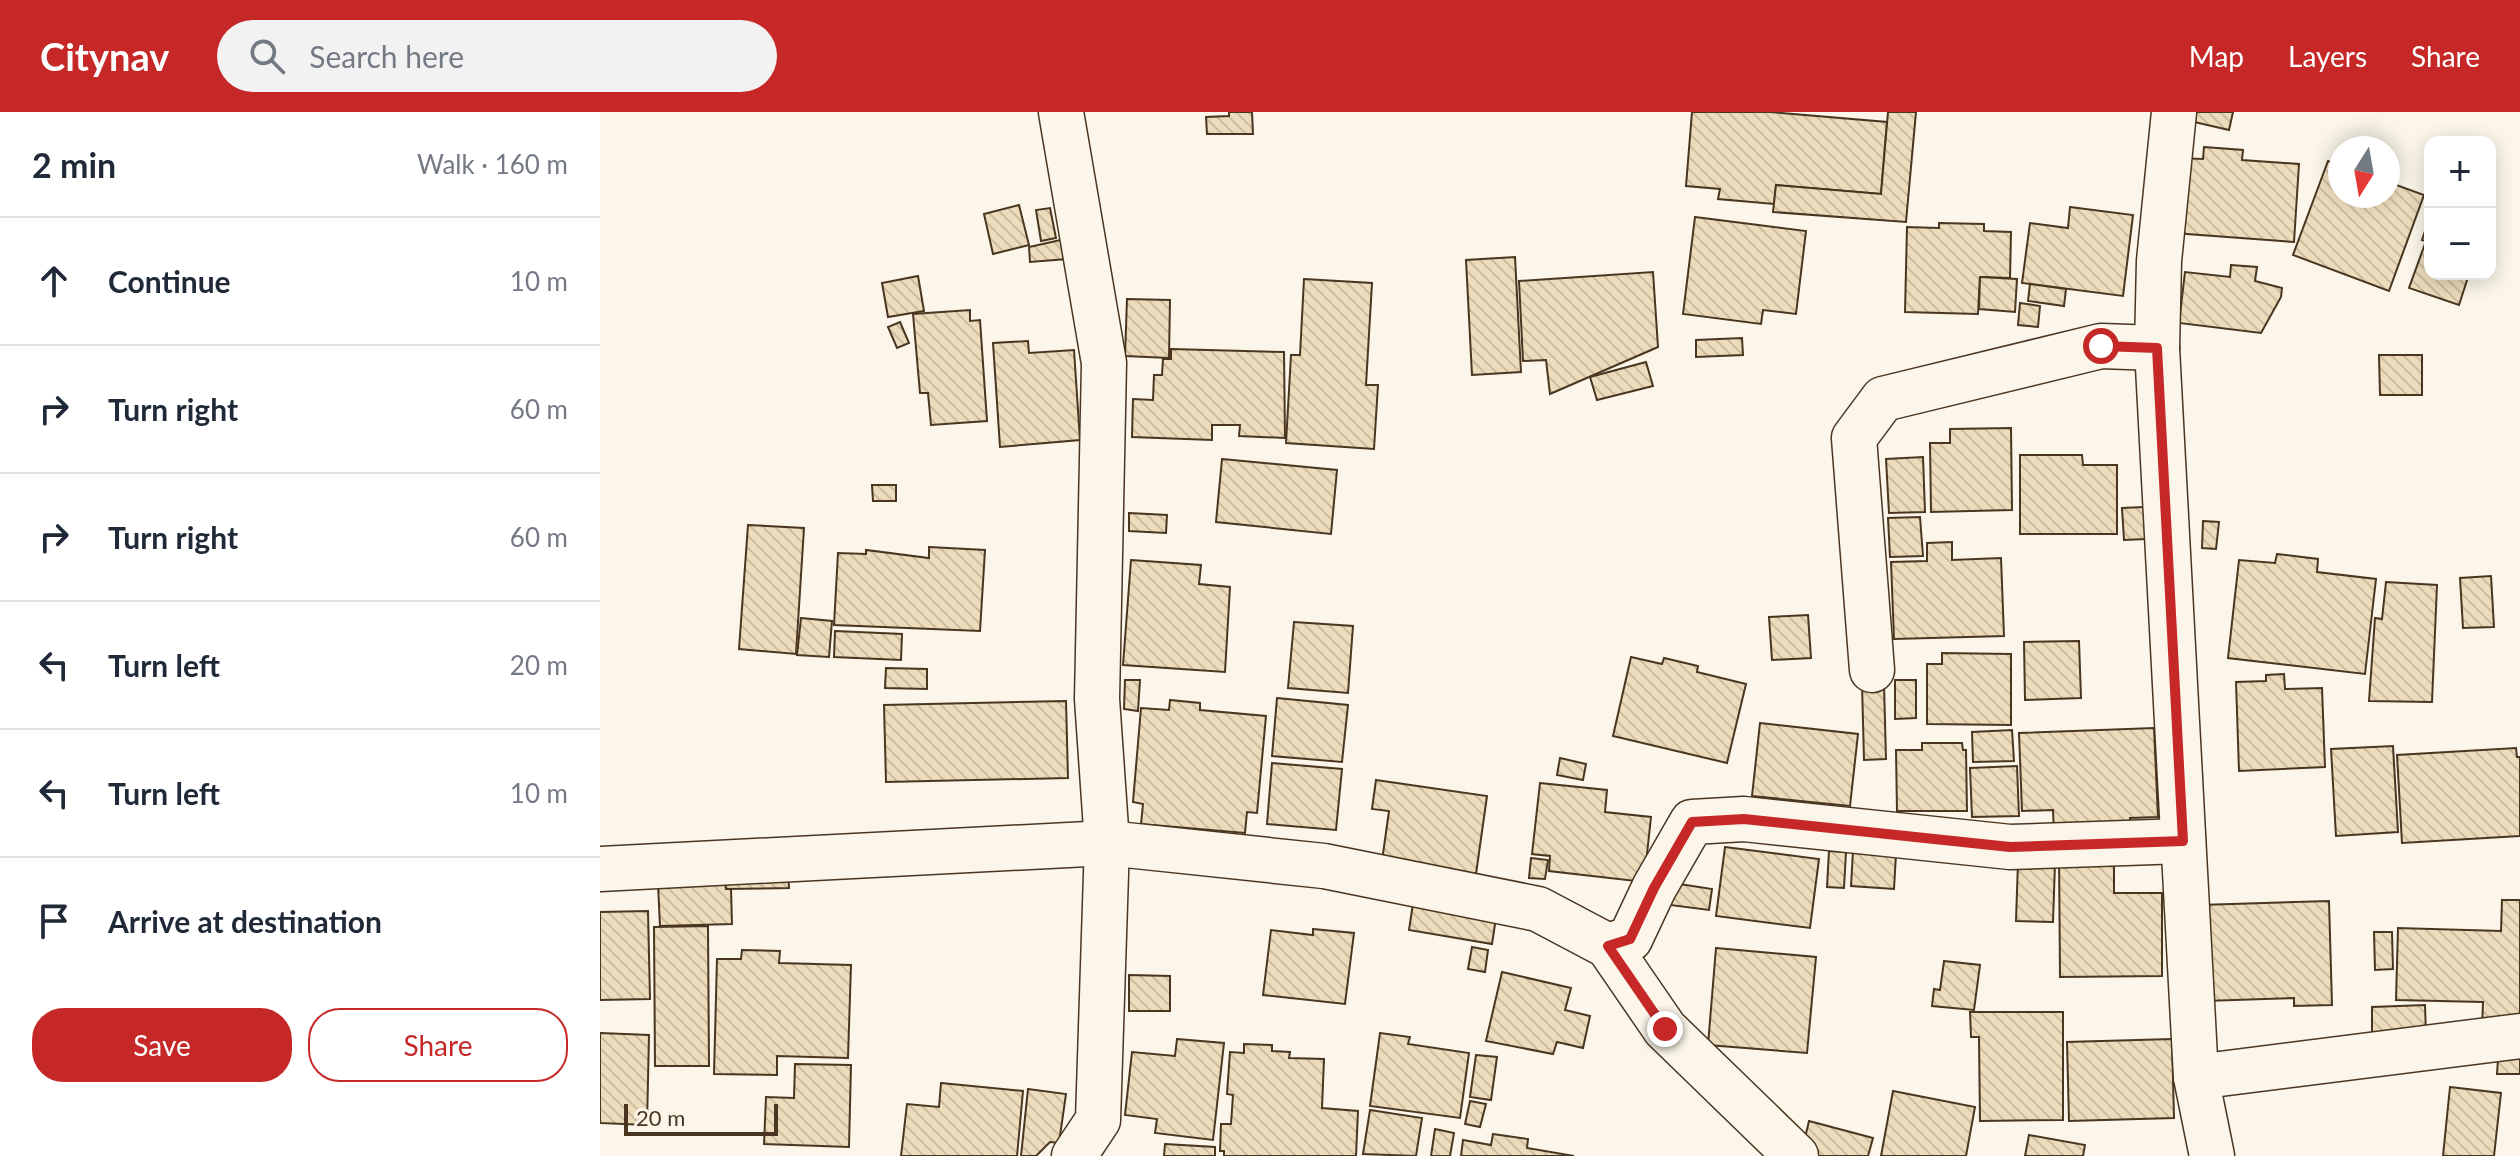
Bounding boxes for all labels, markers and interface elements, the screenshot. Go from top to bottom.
search box [217,20,777,92]
text: Citynav [40,33,169,79]
icon: search [245,34,289,78]
text: Search here [309,38,464,74]
text: Map [2189,39,2244,73]
text: Layers [2288,39,2367,73]
text: Share [2411,39,2480,73]
north arrow [2328,136,2400,208]
map controls [2424,136,2496,280]
button: + [2424,136,2496,208]
text: 2 min [32,144,116,185]
text: Walk · 160 m [417,148,568,180]
button: − [2424,208,2496,280]
icon: ahead [32,259,76,303]
text: Continue [108,263,231,299]
text: 10 m [510,265,568,297]
route start [2083,328,2119,364]
icon: right [32,387,76,431]
text: Turn right [108,391,238,427]
text: 60 m [510,393,568,425]
icon: right [32,515,76,559]
text: Turn right [108,519,238,555]
text: 60 m [510,521,568,553]
icon: left [32,643,76,687]
text: Turn left [108,647,220,683]
text: 20 m [510,649,568,681]
icon: left [32,771,76,815]
text: Turn left [108,775,220,811]
text: 10 m [510,777,568,809]
icon: arrive [32,899,76,943]
text: Arrive at destination [108,903,382,939]
button: Save [32,1008,292,1082]
button: Share [308,1008,568,1082]
route end [1647,1011,1683,1047]
scale bar [624,1100,778,1136]
text: 20 m [636,1104,685,1131]

